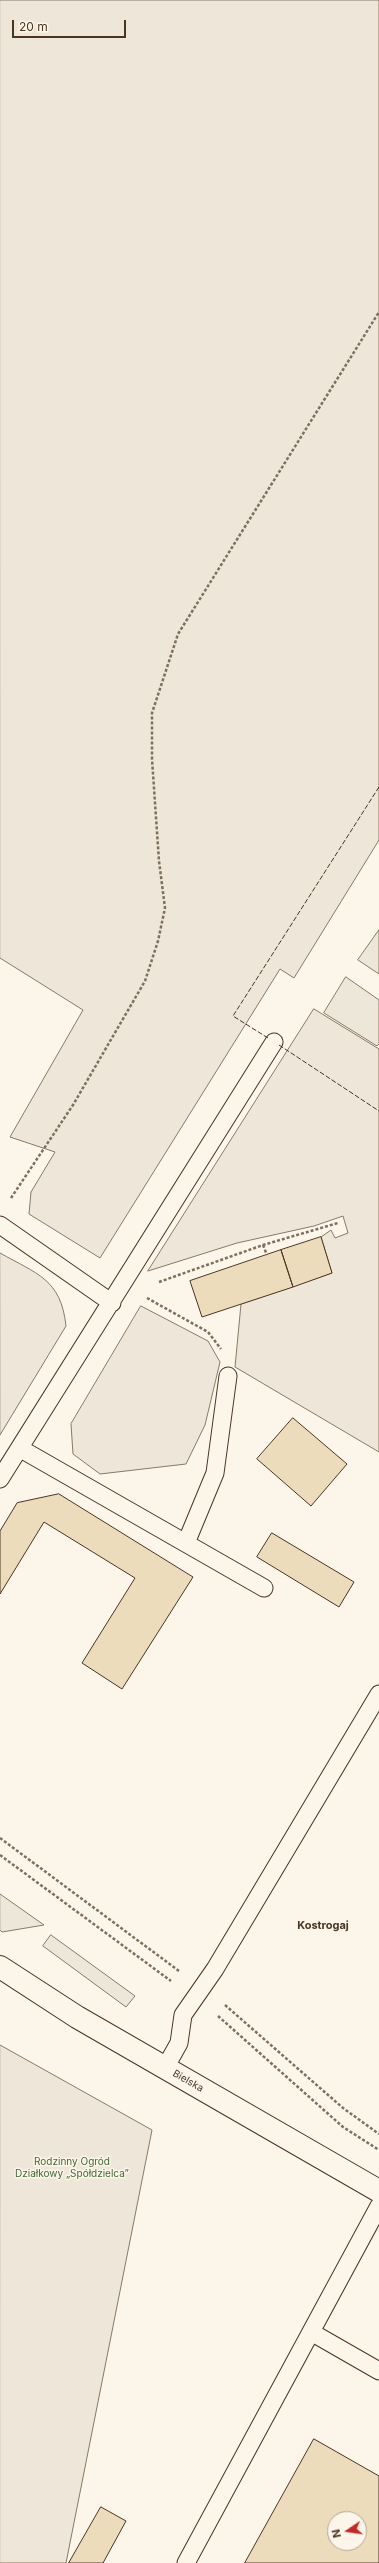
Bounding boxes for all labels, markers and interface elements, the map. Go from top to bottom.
scale bar [14,12,128,38]
text: 20 m [19,19,48,34]
district label: Kostrogaj [297,1919,349,1933]
street label: Bielska [170,2067,206,2095]
park label: Rodzinny Ogród Działkowy „Spółdzielca” [15,2156,129,2180]
north arrow [327,2511,367,2551]
text: N [329,2528,344,2539]

